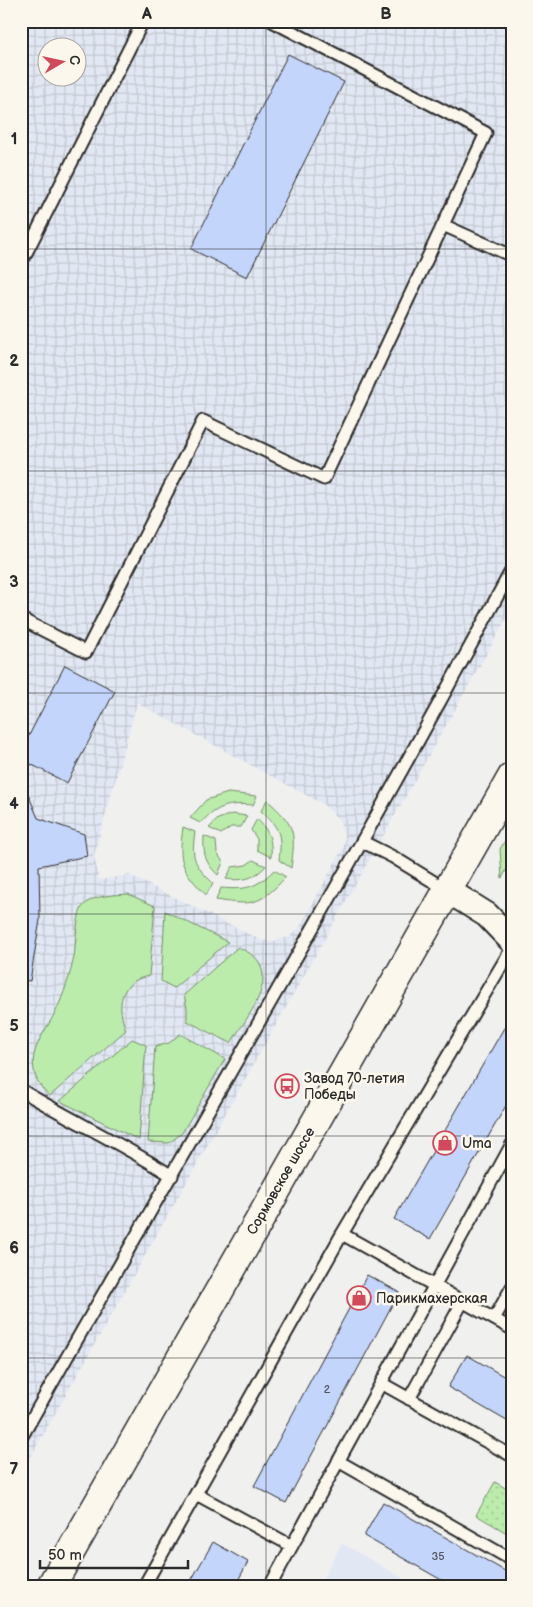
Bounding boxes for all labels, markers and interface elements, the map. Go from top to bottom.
text: A [141,5,152,24]
text: B [380,5,392,24]
north arrow [38,38,88,88]
text: С [65,54,84,66]
text: 1 [11,130,17,149]
text: 2 [9,352,19,371]
text: 3 [9,573,19,592]
text: 4 [9,795,19,814]
text: 5 [9,1017,19,1036]
place label: Завод 70-летия Победы [304,1070,405,1103]
bus stop icon: Завод 70-летия Победы [274,1073,300,1099]
street label: Сормовское шоссе [243,1124,319,1238]
shop icon: Uma [432,1130,458,1156]
place label: Uma [462,1135,492,1152]
text: 6 [9,1239,19,1258]
shop icon: Парикмахерская [346,1285,372,1311]
place label: Парикмахерская [376,1290,488,1307]
house number: 2 [324,1383,331,1396]
text: 7 [10,1460,19,1479]
scale bar [40,1537,188,1569]
text: 50 m [48,1546,82,1565]
house number: 35 [431,1550,445,1563]

